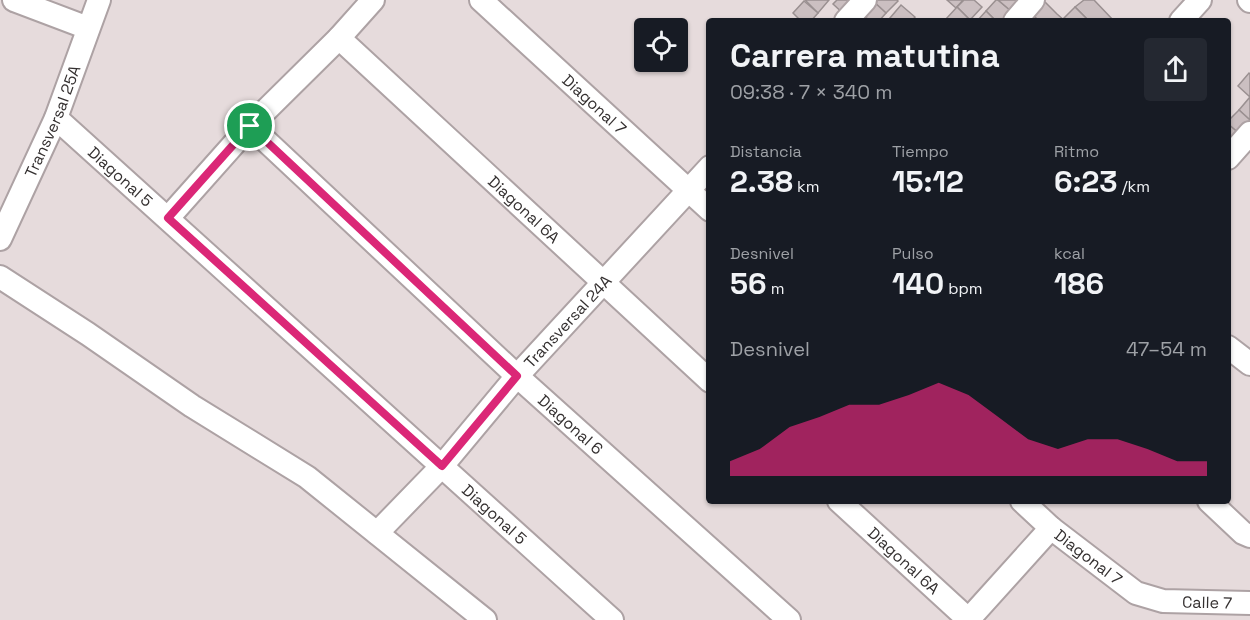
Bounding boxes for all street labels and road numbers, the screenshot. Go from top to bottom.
street label: Transversal 25A [20,62,85,181]
street label: Diagonal 7 [558,69,631,139]
street label: Diagonal 5 [84,142,157,211]
street label: Diagonal 6A [484,171,564,248]
street label: Transversal 24A [519,270,616,372]
street label: Diagonal 6 [534,390,608,459]
street label: Diagonal 5 [458,479,532,549]
street label: Diagonal 6A [863,522,944,599]
street label: Diagonal 7 [1051,524,1127,589]
street label: Calle 7 [1182,591,1232,613]

